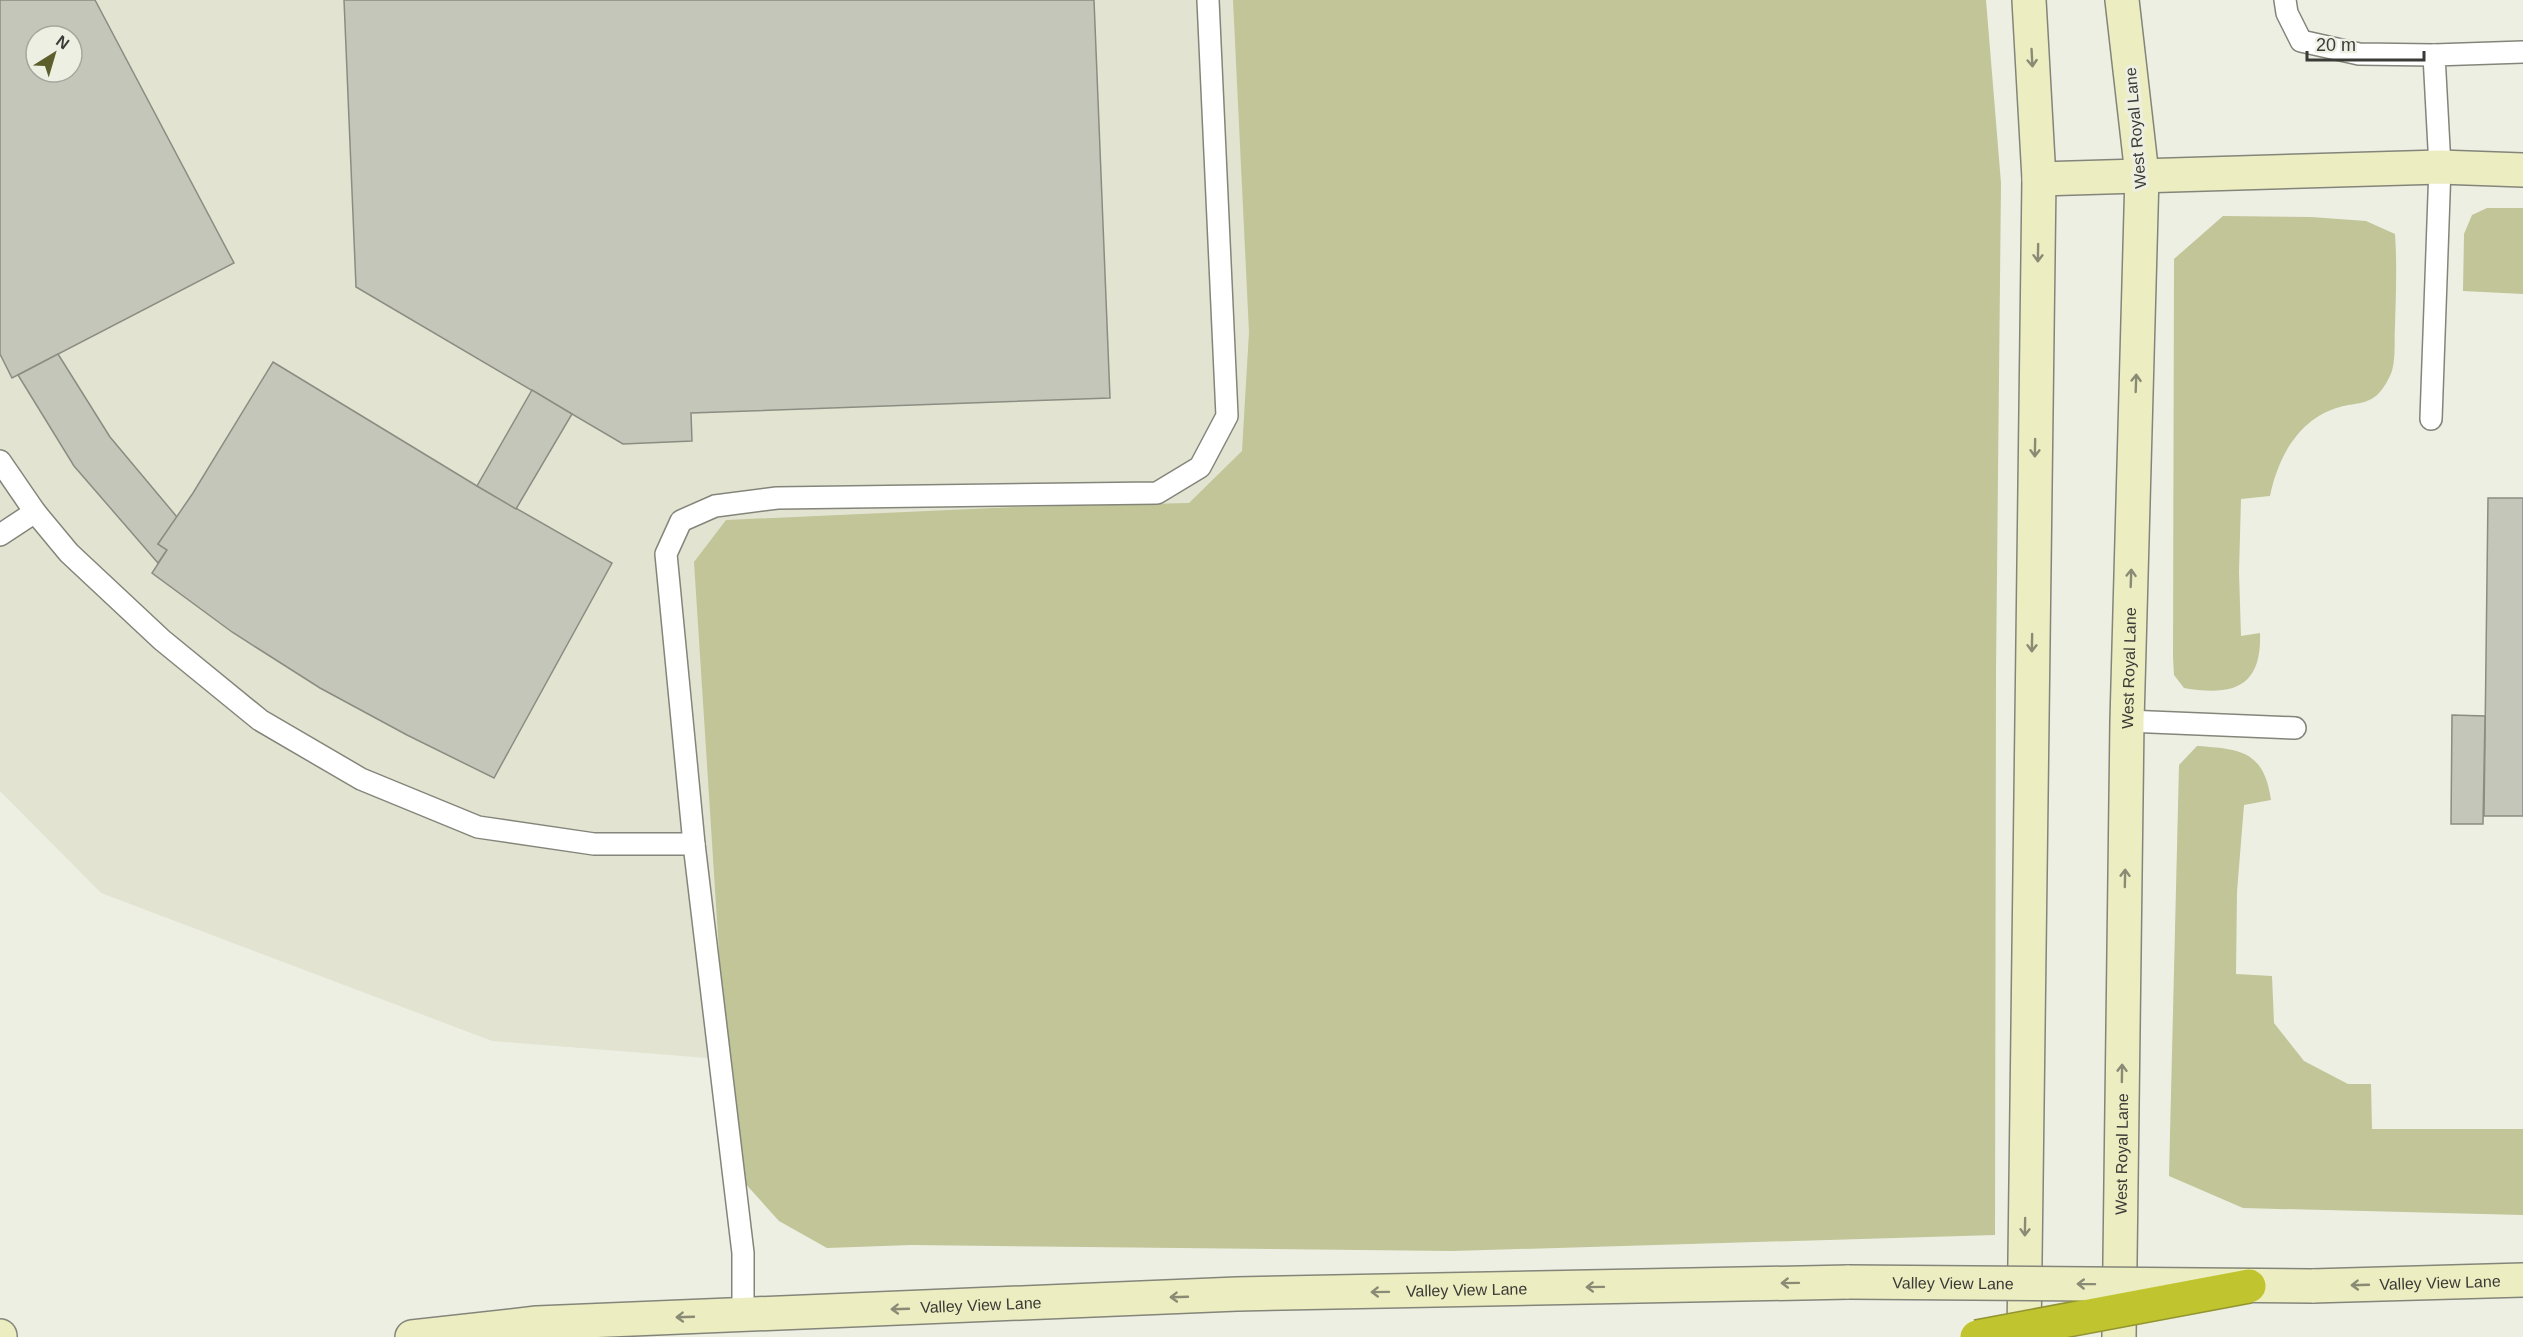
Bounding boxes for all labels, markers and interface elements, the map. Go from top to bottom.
north arrow [24,24,84,84]
scale bar [2307,24,2424,62]
text: N [53,32,72,53]
text: 20 m [2316,35,2356,55]
one-way arrow [2027,48,2038,68]
street label: West Royal Lane [2122,67,2149,189]
one-way arrow [2032,243,2043,263]
one-way arrow [2130,373,2142,393]
one-way arrow [2029,438,2041,458]
one-way arrow [2125,568,2137,588]
street label: West Royal Lane [2119,607,2139,729]
one-way arrow [2027,633,2038,653]
one-way arrow [2119,868,2131,888]
one-way arrow [2116,1063,2128,1083]
street label: West Royal Lane [2113,1093,2131,1215]
one-way arrow [2019,1217,2031,1237]
street label: Valley View Lane [2379,1273,2501,1293]
street label: Valley View Lane [1892,1274,2014,1292]
one-way arrow [1781,1277,1801,1289]
one-way arrow [2076,1278,2096,1290]
one-way arrow [2350,1279,2370,1291]
street label: Valley View Lane [1406,1280,1528,1300]
one-way arrow [1586,1281,1606,1293]
one-way arrow [1370,1286,1390,1297]
one-way arrow [1169,1291,1189,1302]
street label: Valley View Lane [920,1294,1042,1316]
one-way arrow [891,1303,911,1314]
one-way arrow [675,1312,695,1323]

